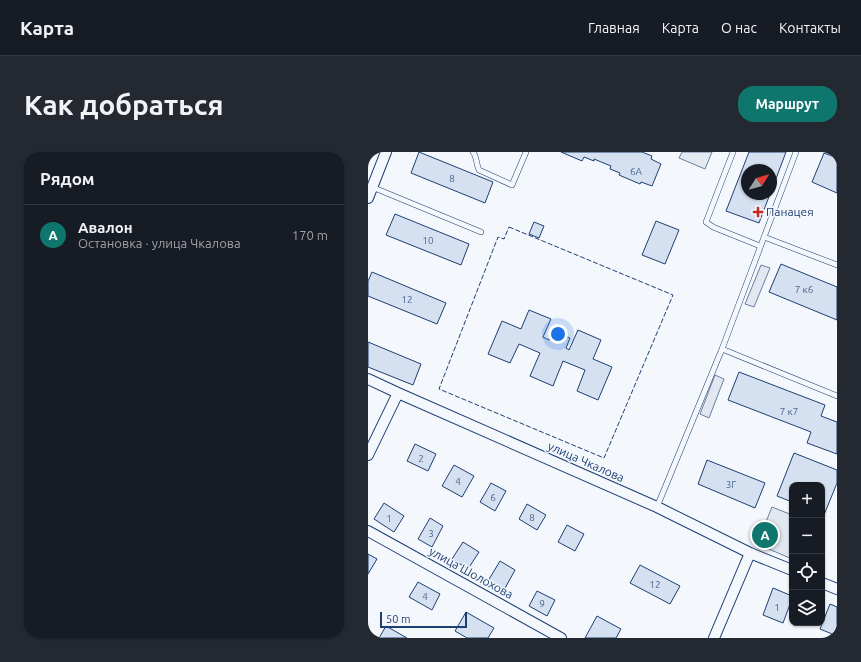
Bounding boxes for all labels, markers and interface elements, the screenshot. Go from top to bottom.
text: Карта [20,17,74,39]
text: Главная [588,20,640,36]
text: Карта [662,20,699,36]
text: О нас [721,20,757,36]
text: Контакты [779,20,841,36]
button: Маршрут [738,86,837,122]
text: Как добраться [24,89,223,120]
north arrow [741,164,777,200]
house number: 6А [630,166,643,177]
text: Рядом [40,169,95,188]
house number: 8 [449,173,455,184]
place label: Панацея [766,205,814,218]
marker: Панацея [753,207,763,217]
text: Авалон [78,219,133,236]
text: A [48,228,58,242]
text: 170 m [292,228,328,242]
house number: 10 [422,235,434,246]
text: Остановка · улица Чкалова [78,236,241,250]
house number: 7 к6 [795,284,814,295]
house number: 12 [401,294,413,305]
your location [548,324,568,344]
house number: 7 к7 [780,406,798,417]
street label: улица Чкалова [546,439,626,484]
house number: 2 [418,453,424,464]
house number: 4 [455,476,461,487]
house number: 3Г [726,479,736,490]
map controls [789,482,825,626]
button: + [789,482,825,518]
house number: 6 [490,492,496,503]
house number: 8 [529,512,535,523]
house number: 1 [386,513,392,524]
button: − [789,518,825,554]
pin: A [752,520,778,550]
house number: 3 [428,528,434,539]
street label: улица Шолохова [427,544,515,601]
button: locate [789,554,825,590]
house number: 12 [649,579,661,590]
button: layers [789,590,825,626]
house number: 4 [422,591,428,602]
house number: 9 [539,598,545,609]
house number: 1 [774,602,780,613]
scale bar [380,610,467,629]
text: 50 m [386,613,410,625]

